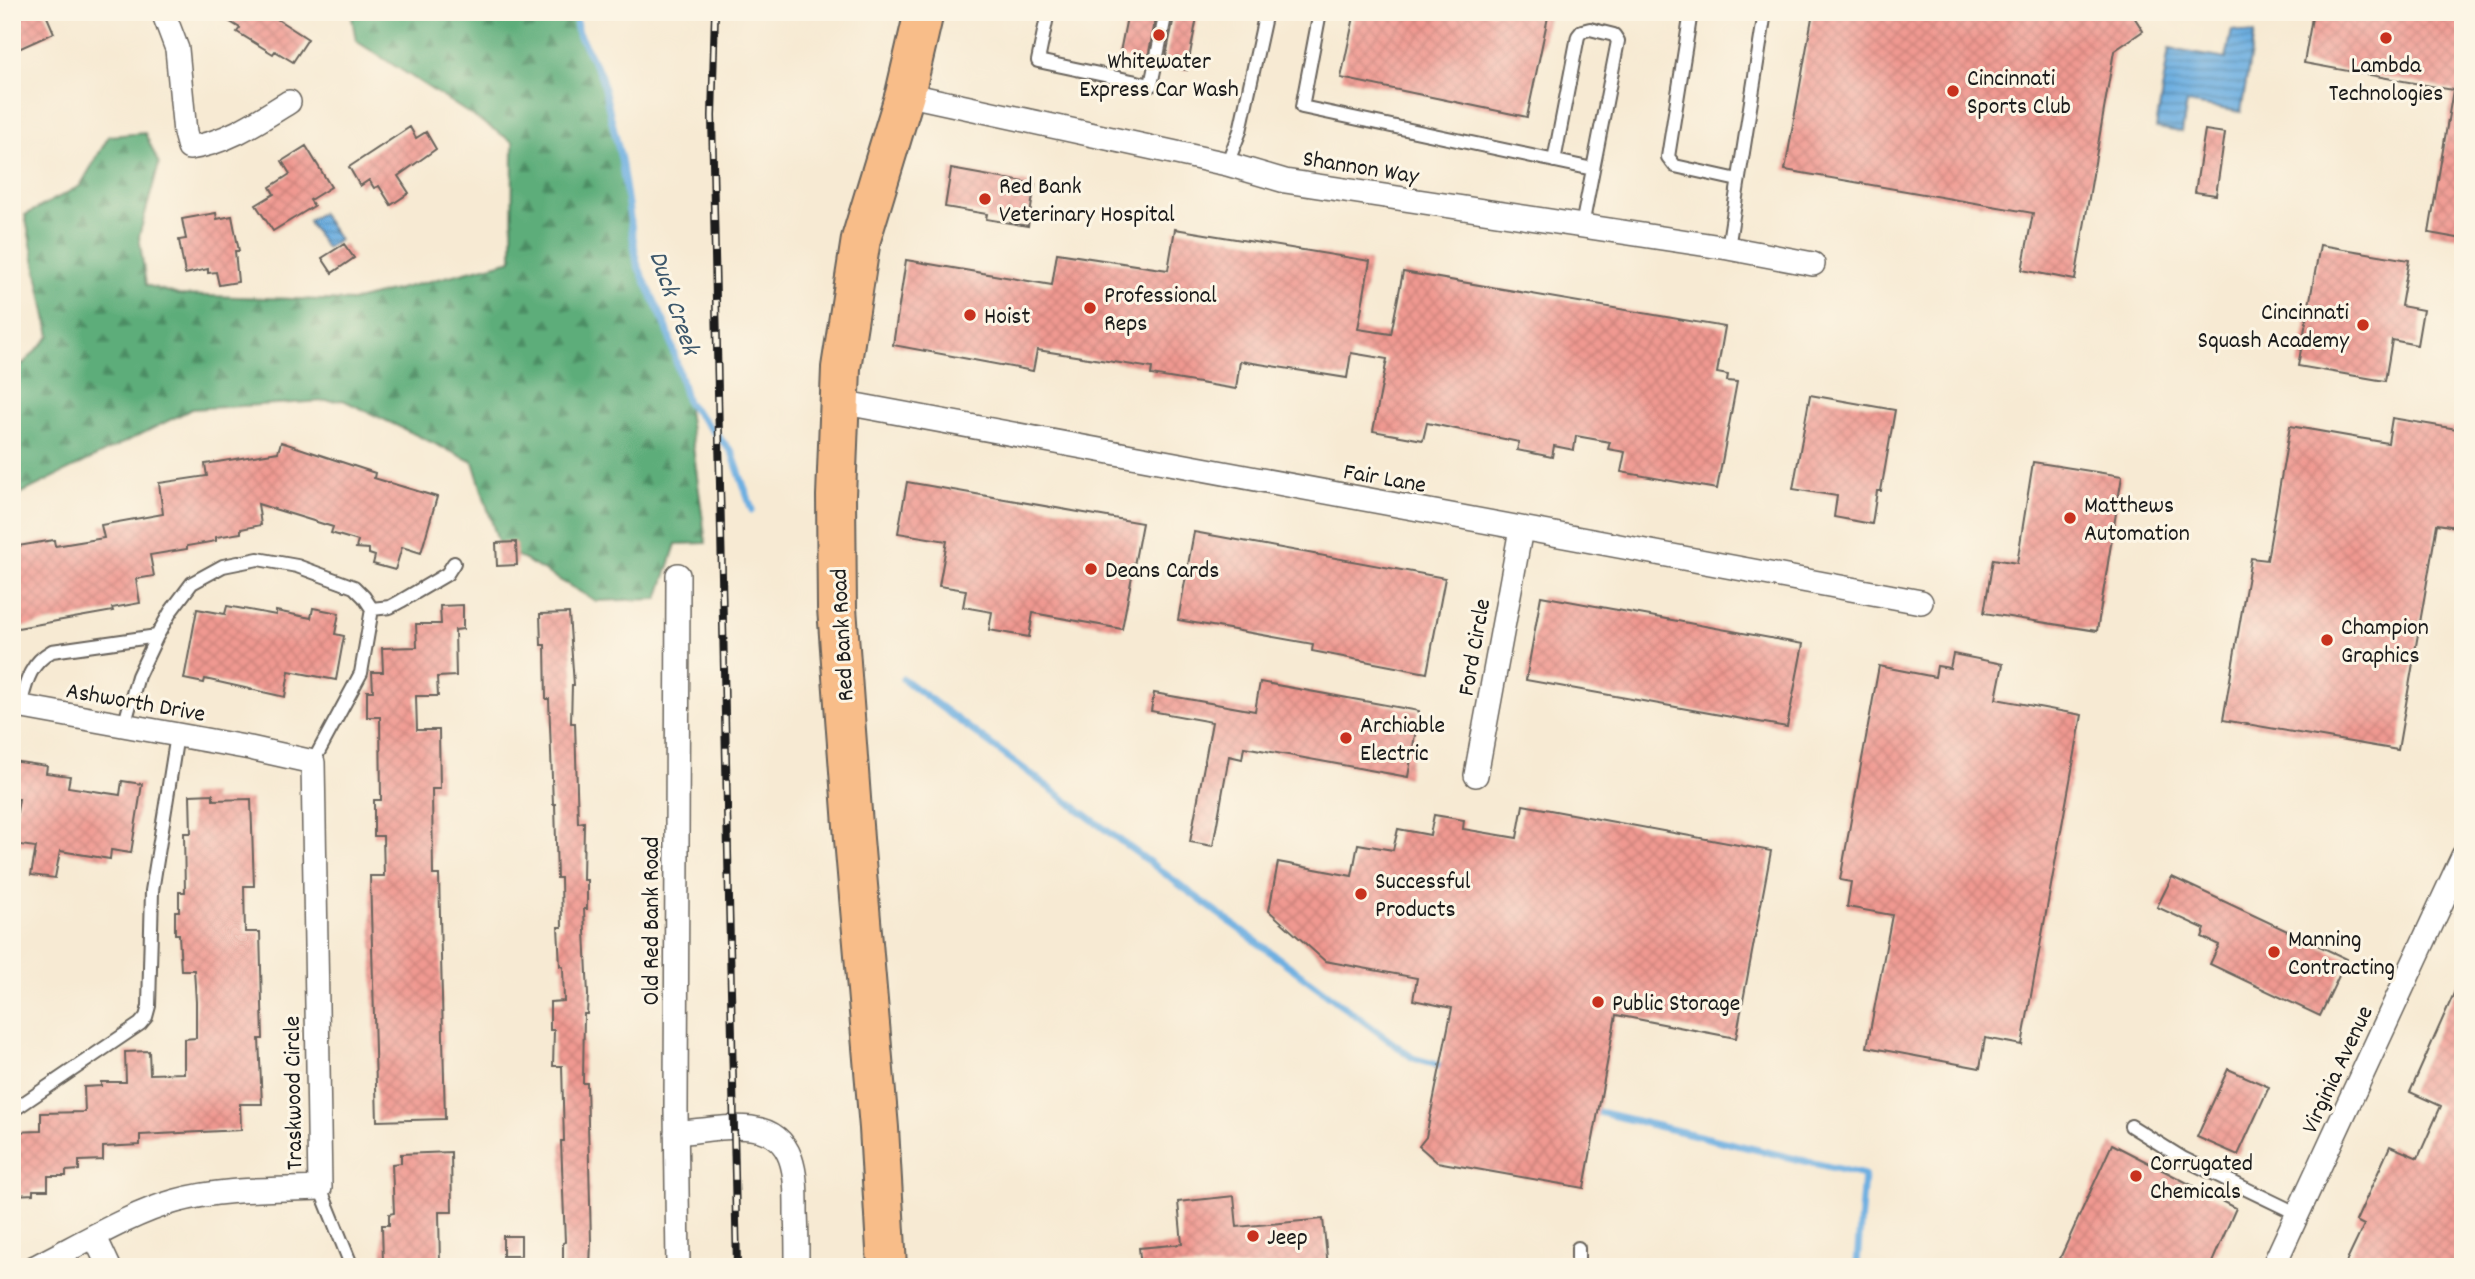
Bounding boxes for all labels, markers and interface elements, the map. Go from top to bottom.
marker: Whitewater Express Car Wash [1151,27,1167,43]
marker: Lambda Technologies [2378,30,2394,46]
place label: Whitewater Express Car Wash [1079,46,1239,108]
place label: Lambda Technologies [2329,50,2443,112]
place label: Cincinnati Sports Club [1967,63,2071,125]
marker: Cincinnati Sports Club [1945,83,1961,99]
street label: Shannon Way [1300,143,1422,195]
place label: Red Bank Veterinary Hospital [999,171,1175,233]
marker: Red Bank Veterinary Hospital [977,191,993,207]
water label: Duck Creek [638,246,708,362]
place label: Professional Reps [1104,280,1217,342]
place label: Cincinnati Squash Academy [2198,297,2350,359]
marker: Professional Reps [1082,300,1098,316]
place label: Hoist [984,301,1030,335]
marker: Hoist [962,307,978,323]
marker: Cincinnati Squash Academy [2355,317,2371,333]
street label: Fair Lane [1340,456,1429,504]
place label: Matthews Automation [2084,490,2190,552]
marker: Matthews Automation [2062,510,2078,526]
place label: Deans Cards [1105,555,1219,589]
marker: Deans Cards [1083,561,1099,577]
street label: Red Bank Road [824,568,864,702]
street label: Ford Circle [1451,596,1501,699]
place label: Champion Graphics [2341,612,2429,674]
marker: Champion Graphics [2319,632,2335,648]
street label: Ashworth Drive [63,675,208,733]
place label: Archiable Electric [1360,710,1445,772]
marker: Archiable Electric [1338,730,1354,746]
street label: Old Red Bank Road [636,836,670,1006]
place label: Successful Products [1375,866,1471,928]
marker: Successful Products [1353,886,1369,902]
place label: Manning Contracting [2288,924,2395,986]
marker: Manning Contracting [2266,944,2282,960]
place label: Public Storage [1612,988,1740,1022]
marker: Public Storage [1590,994,1606,1010]
street label: Virginia Avenue [2294,1001,2383,1140]
street label: Traskwood Circle [277,1015,313,1170]
place label: Corrugated Chemicals [2150,1148,2253,1210]
marker: Corrugated Chemicals [2128,1168,2144,1184]
place label: Jeep [1267,1222,1308,1256]
marker: Jeep [1245,1228,1261,1244]

